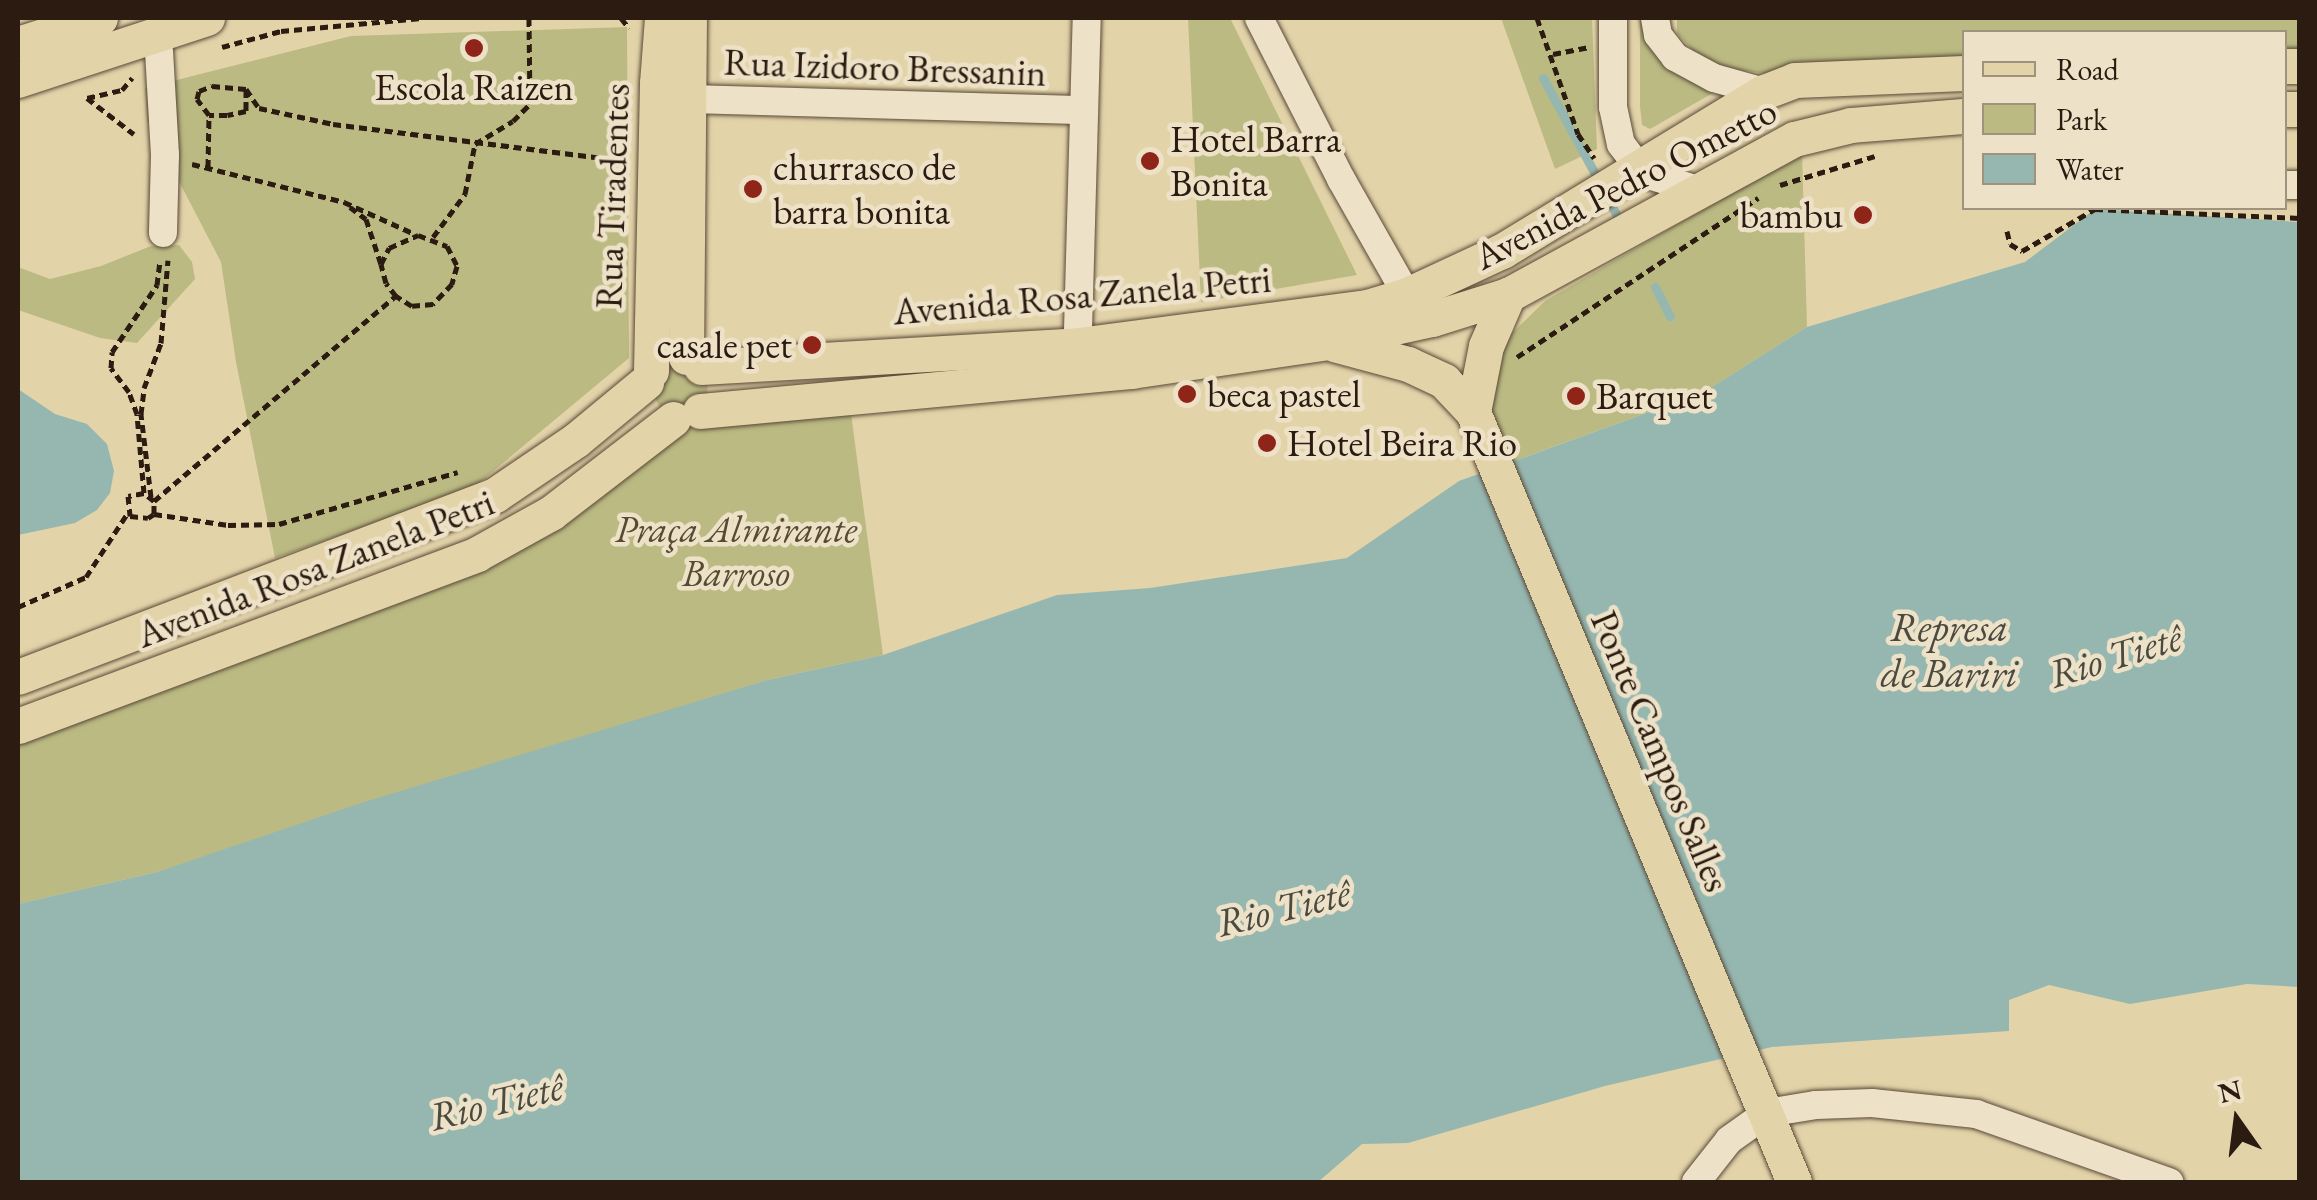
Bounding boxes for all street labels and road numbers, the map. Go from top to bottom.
street label: Rua Izidoro Bressanin [723,39,1047,95]
street label: Rua Tiradentes [585,82,639,310]
street label: Avenida Pedro Ometto [1466,87,1784,279]
street label: Avenida Rosa Zanela Petri [891,256,1273,334]
street label: Avenida Rosa Zanela Petri [130,479,500,657]
street label: Ponte Campos Salles [1581,604,1741,898]

